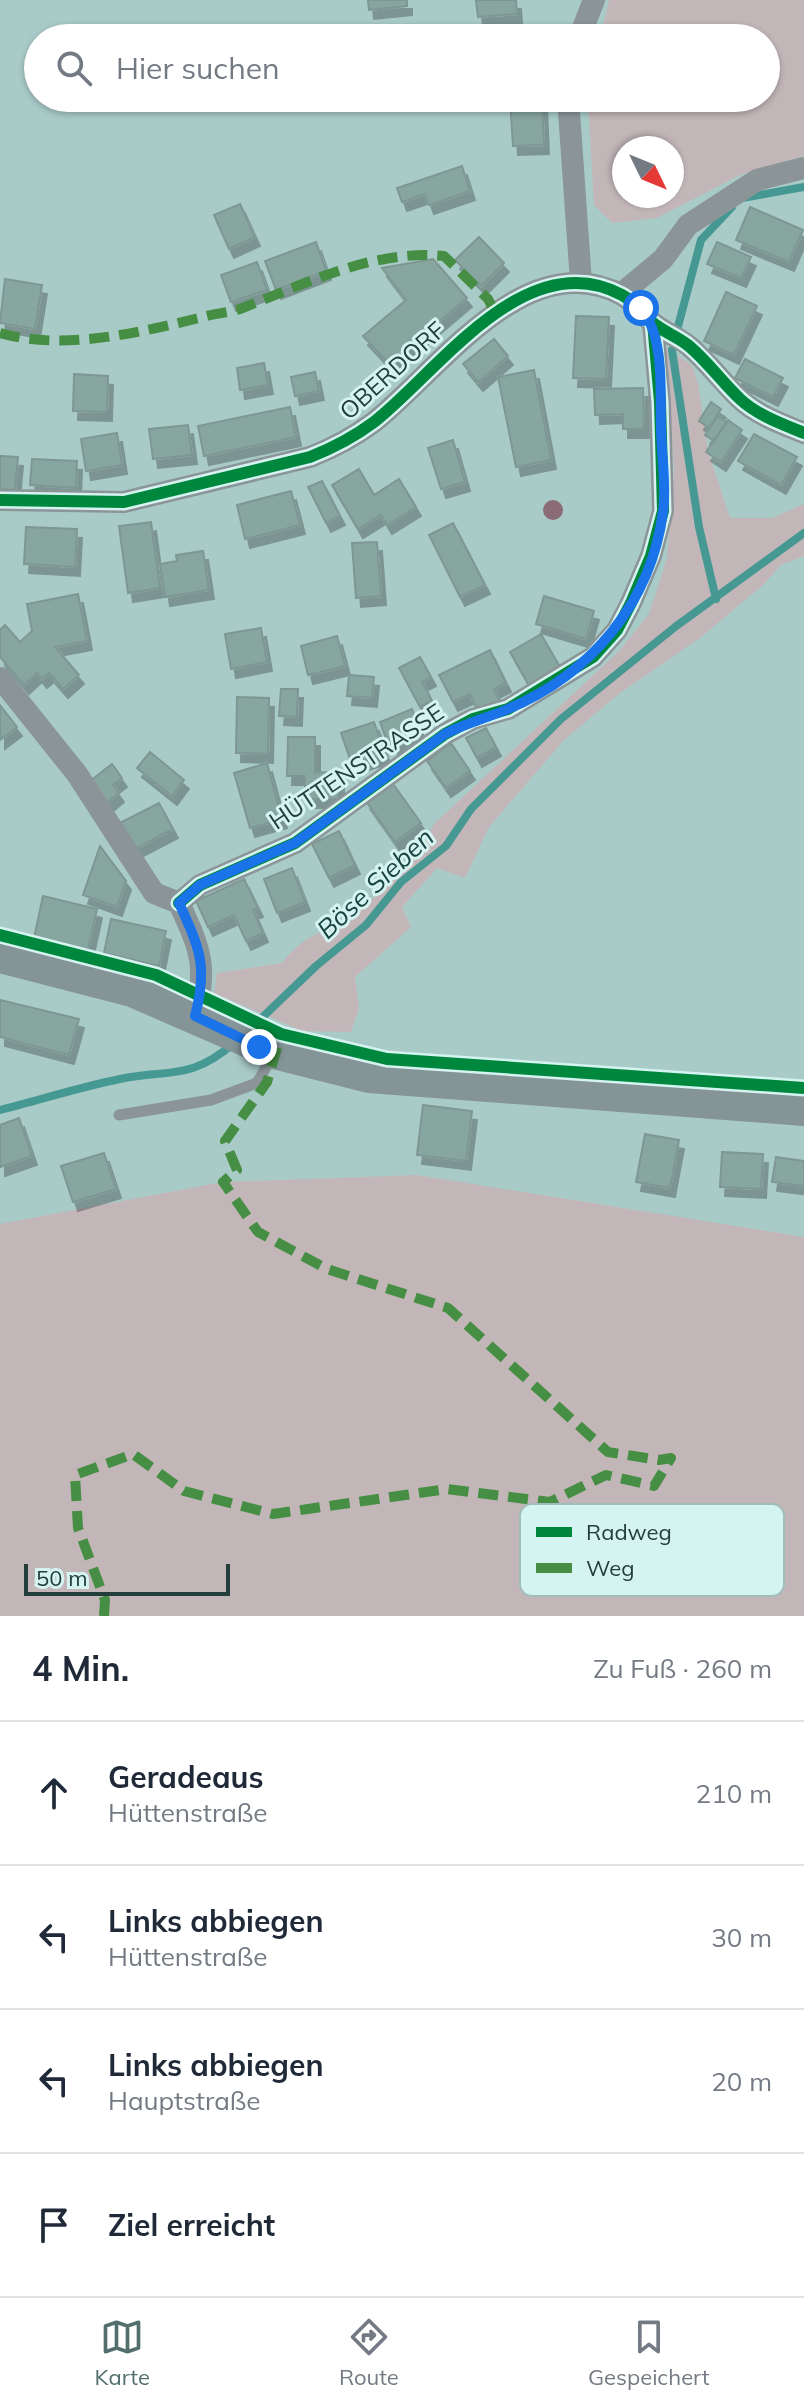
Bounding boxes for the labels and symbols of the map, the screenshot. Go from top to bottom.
north arrow [612,136,684,208]
route start [623,290,659,326]
street label: OBERDORF [333,315,451,425]
street label: HÜTTENSTRASSE [263,696,449,836]
water label: Böse Sieben [310,821,440,945]
route end [241,1029,277,1065]
legend [520,1504,784,1596]
text: Radweg [586,1518,672,1546]
text: Weg [586,1554,634,1582]
scale bar [24,1560,230,1596]

